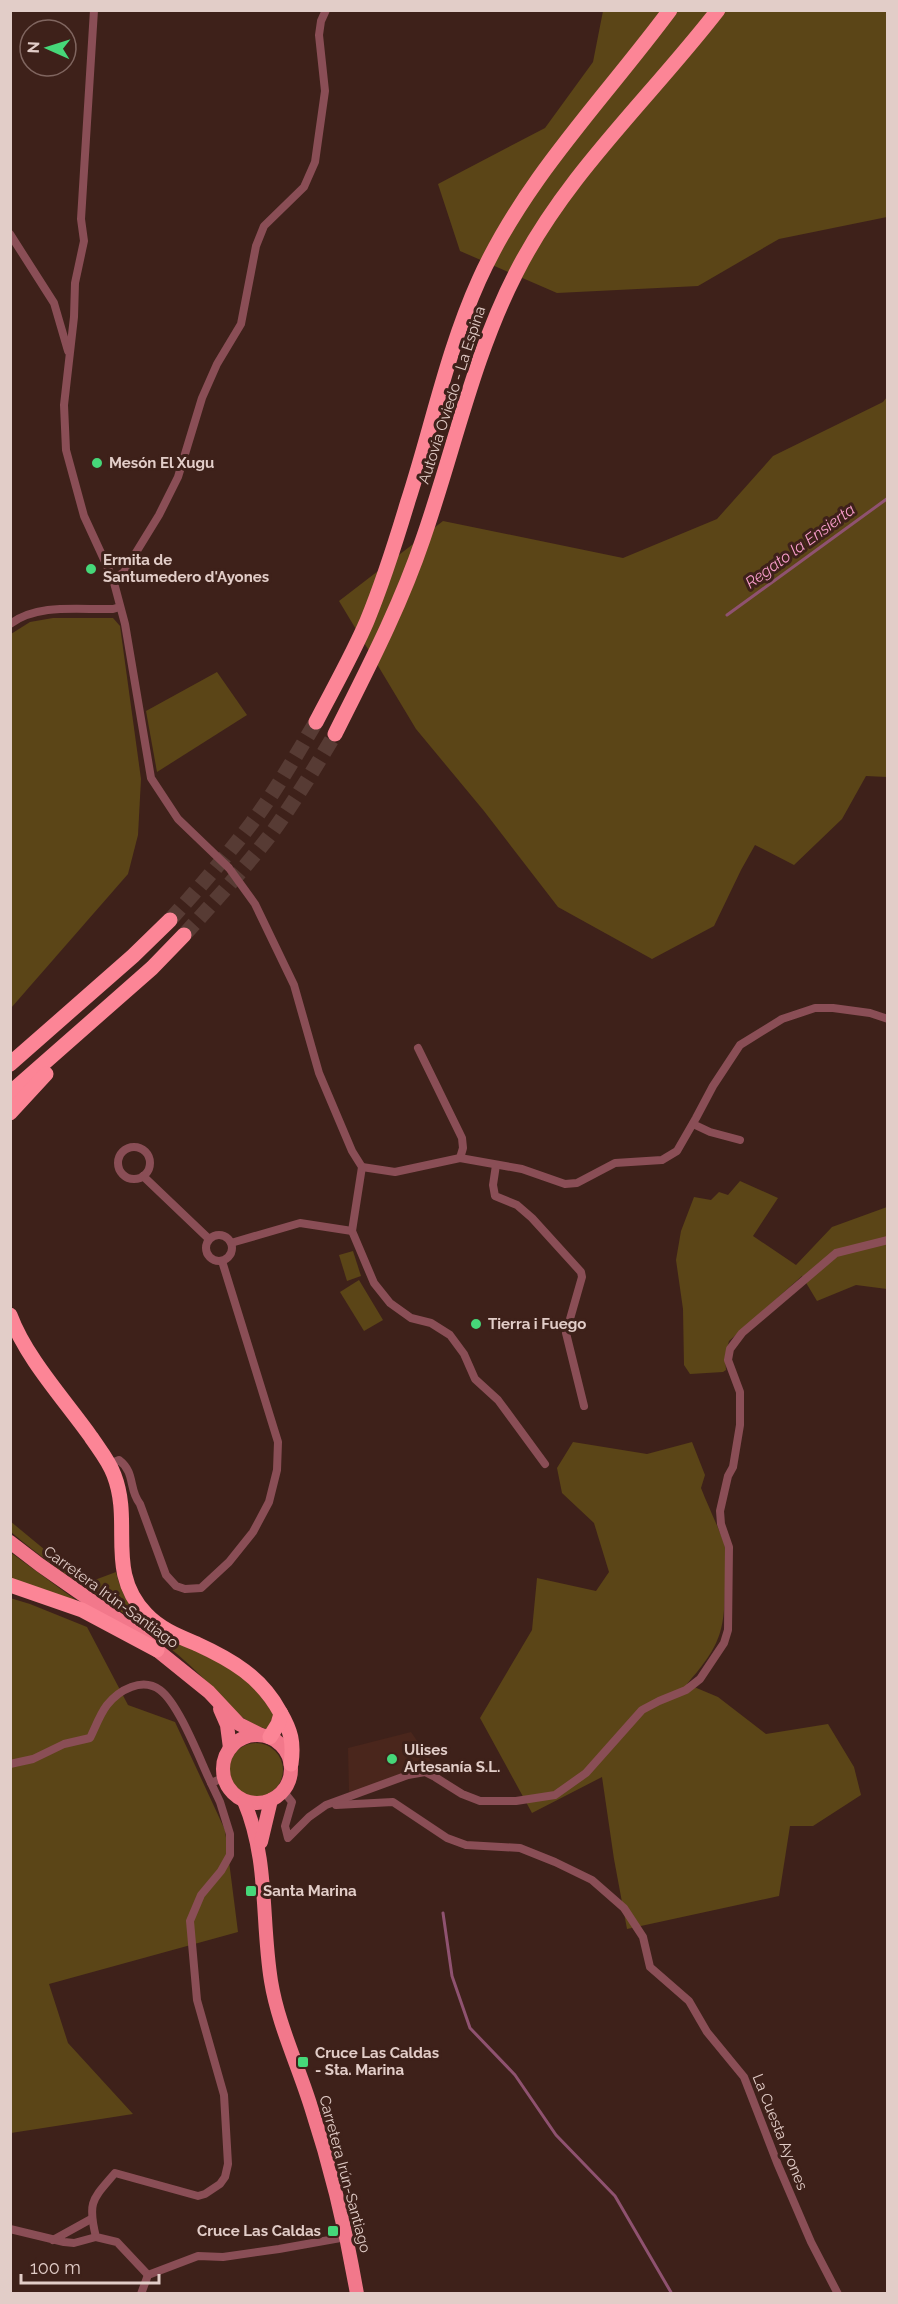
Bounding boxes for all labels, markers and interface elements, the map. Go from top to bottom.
north arrow [18,18,78,78]
text: N [24,41,43,54]
street label: Autovía Oviedo - La Espina [415,304,489,486]
place label: Mesón El Xugu [109,454,214,472]
marker: Mesón El Xugu [90,456,104,470]
water label: Regato la Ensierta [741,500,859,592]
place label: Ermita de Santumedero d'Ayones [103,551,269,586]
marker: Ermita de Santumedero d'Ayones [84,562,98,576]
place label: Tierra i Fuego [488,1315,586,1333]
marker: Tierra i Fuego [469,1317,483,1331]
street label: Carretera Irún-Santiago [40,1542,182,1652]
place label: Ulises Artesanía S.L. [404,1741,500,1776]
marker: Ulises Artesanía S.L. [385,1752,399,1766]
place label: Santa Marina [263,1882,357,1900]
marker: Santa Marina [244,1884,258,1898]
place label: Cruce Las Caldas - Sta. Marina [315,2044,439,2079]
marker: Cruce Las Caldas - Sta. Marina [296,2055,310,2069]
street label: La Cuesta Ayones [748,2071,812,2193]
street label: Carretera Irún-Santiago [315,2093,375,2255]
place label: Cruce Las Caldas [197,2222,321,2240]
marker: Cruce Las Caldas [326,2224,340,2238]
scale bar [21,2247,159,2285]
text: 100 m [30,2257,81,2278]

